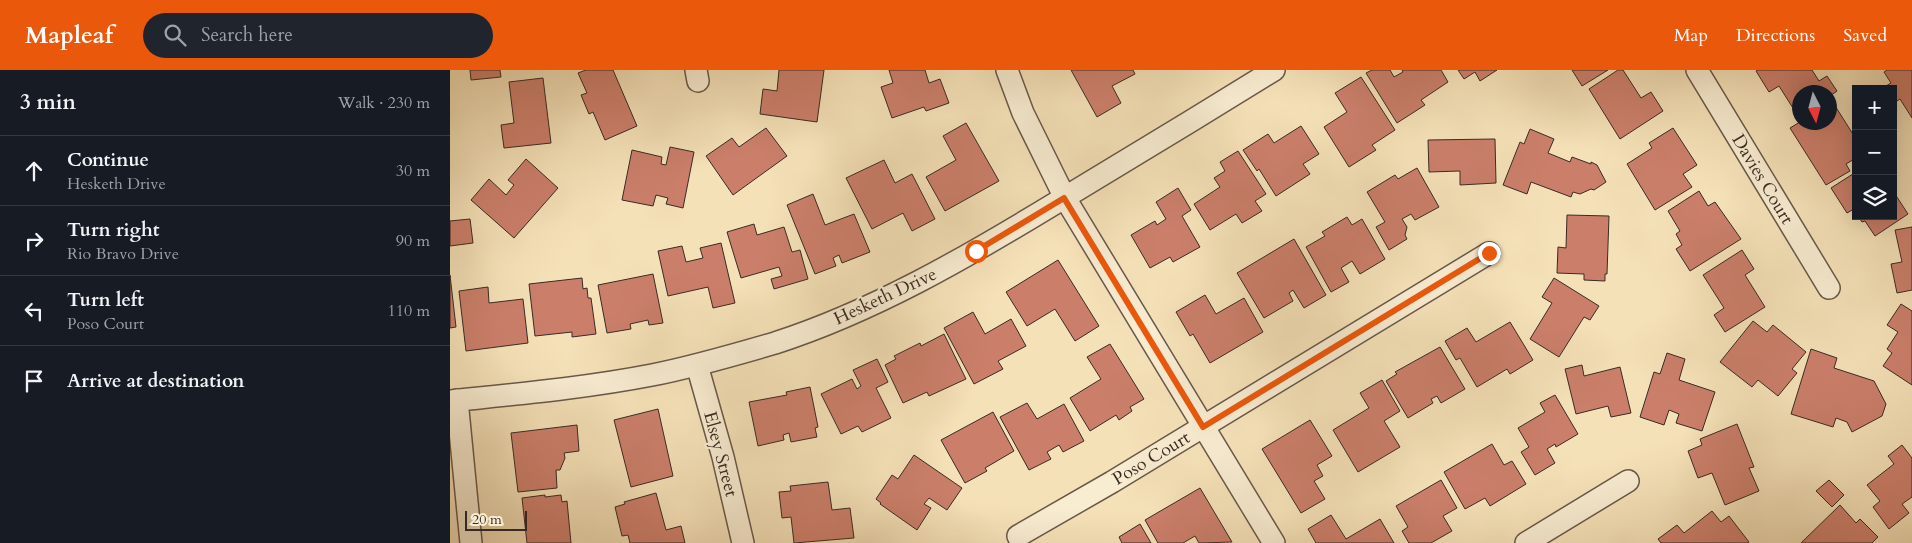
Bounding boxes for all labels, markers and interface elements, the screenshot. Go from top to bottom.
search box [143,13,493,58]
text: Mapleaf [25,19,113,52]
icon: search [161,21,189,49]
text: Search here [201,22,293,48]
text: Map [1674,23,1708,48]
text: Directions [1736,23,1815,48]
text: Saved [1843,23,1887,48]
north arrow [1792,85,1837,130]
map controls [1852,85,1897,220]
button: + [1852,85,1897,130]
text: 3 min [20,88,76,117]
text: Walk · 230 m [338,92,430,114]
street label: Davies Court [1726,129,1800,229]
button: − [1852,130,1897,175]
text: Continue [67,147,149,173]
icon: ahead [20,157,48,185]
text: 30 m [396,160,430,182]
text: Hesketh Drive [67,173,166,195]
button: layers [1852,175,1897,220]
text: Turn right [67,217,159,243]
icon: right [20,227,48,255]
text: 90 m [396,230,430,252]
route start [965,240,988,263]
route end [1478,242,1501,265]
text: Rio Bravo Drive [67,243,179,265]
street label: Hesketh Drive [830,262,941,331]
text: Turn left [67,287,144,313]
icon: left [20,297,48,325]
text: 110 m [388,300,430,322]
text: Poso Court [67,313,144,335]
icon: arrive [20,367,48,395]
text: Arrive at destination [67,368,244,394]
street label: Elsey Street [697,409,744,500]
street label: Poso Court [1108,425,1195,491]
scale bar [465,508,528,531]
text: 20 m [472,510,502,529]

